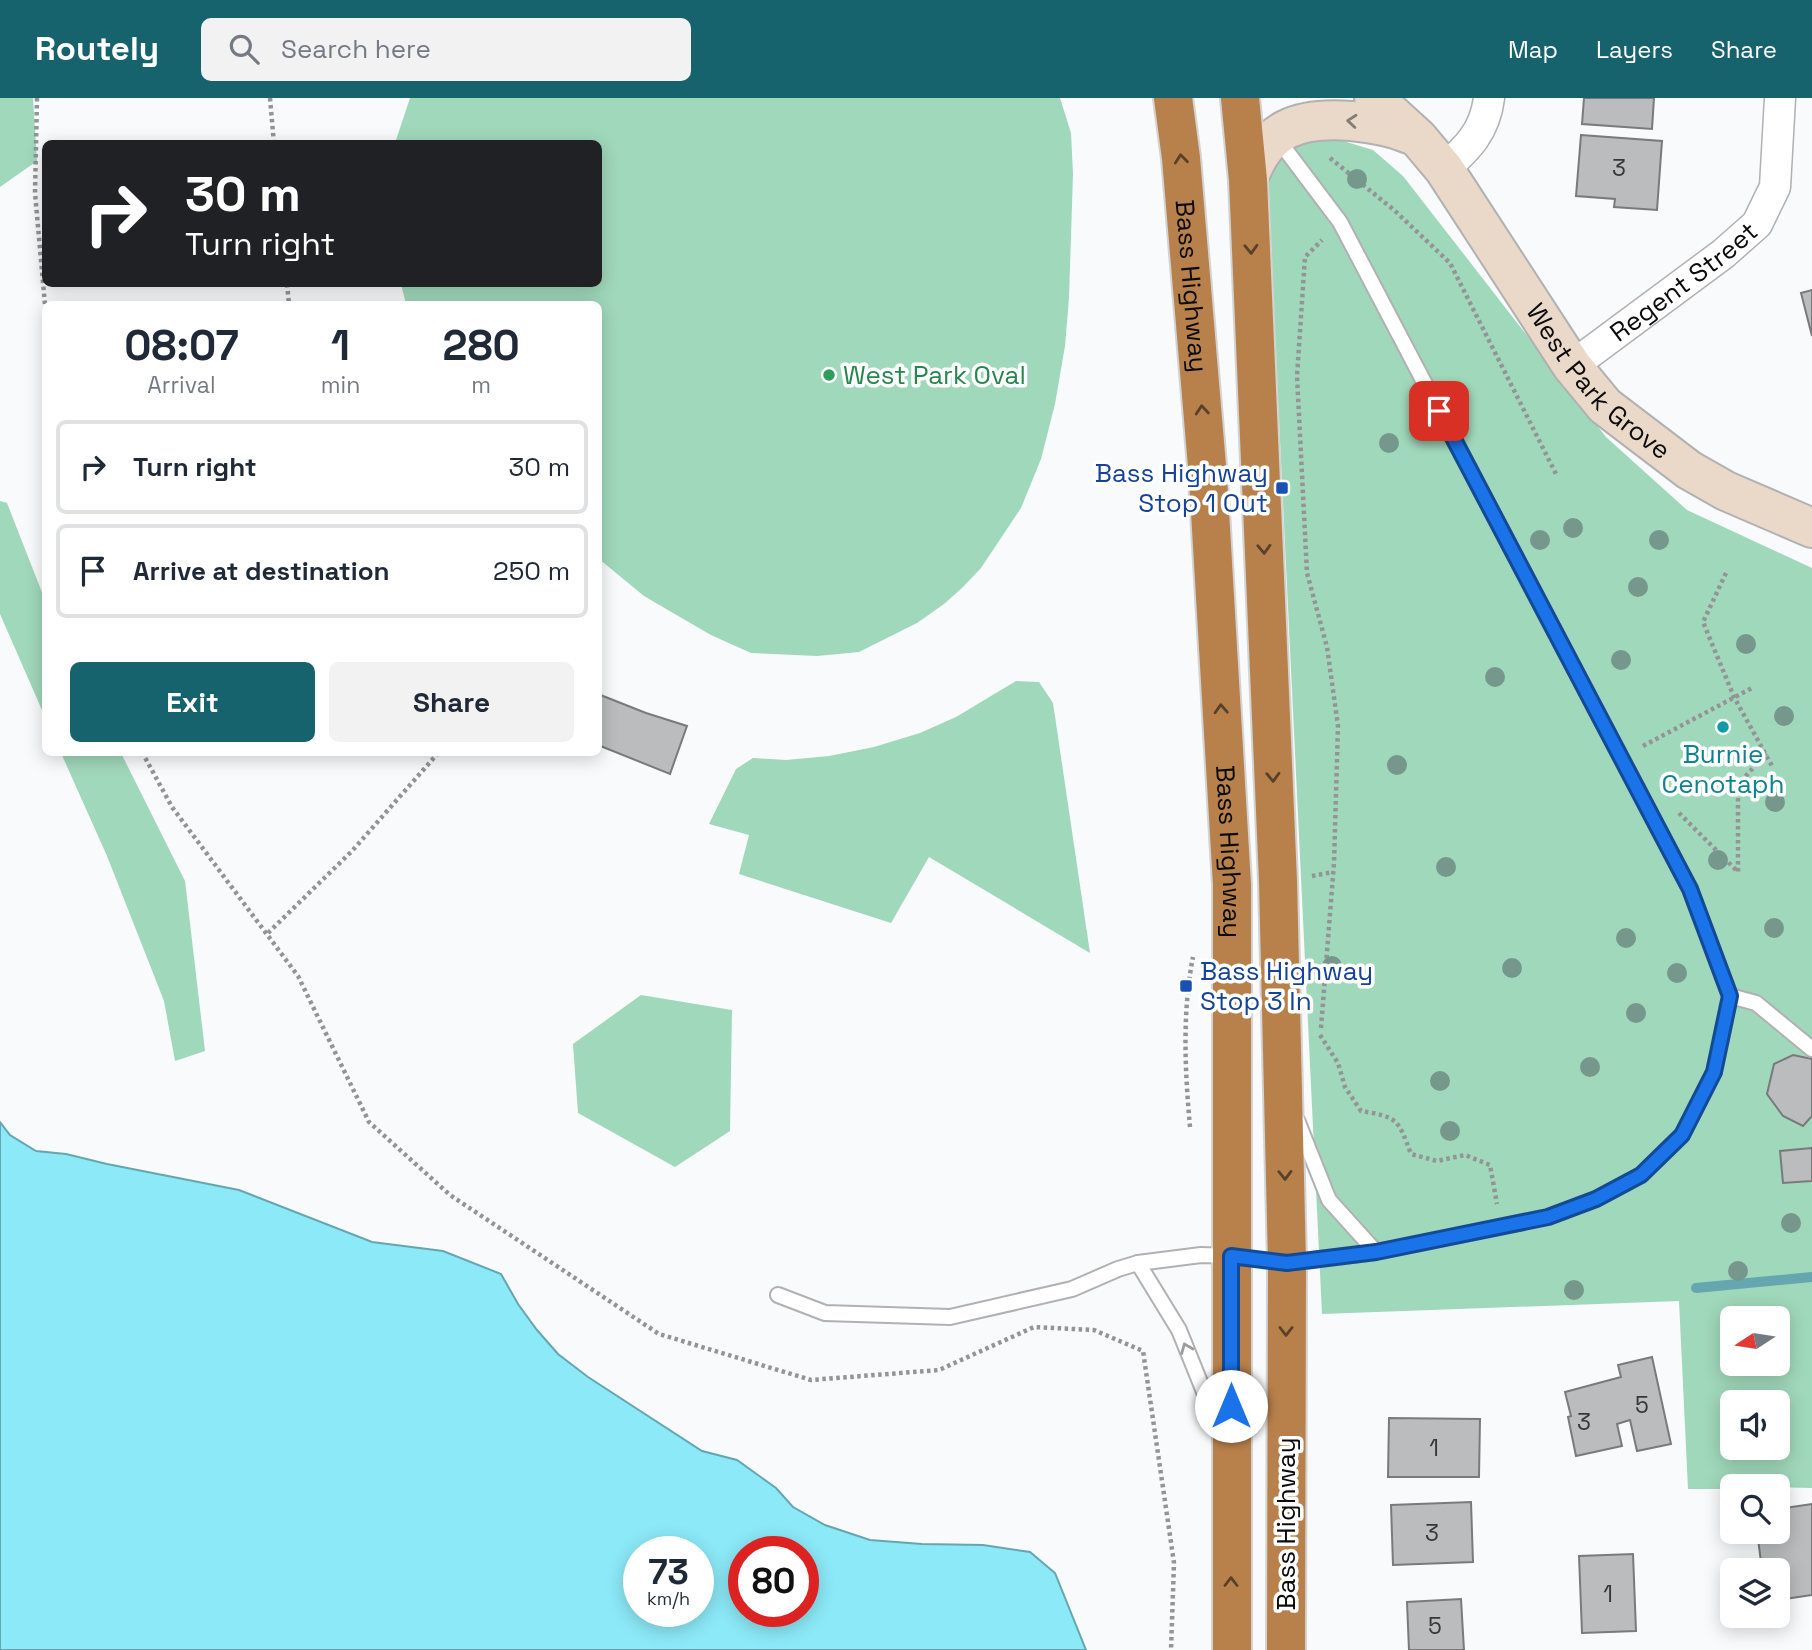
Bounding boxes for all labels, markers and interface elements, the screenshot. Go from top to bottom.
search box [201,18,691,81]
text: Routely [35,28,159,70]
icon: search [225,30,263,68]
text: Search here [281,32,431,66]
text: Map [1508,34,1558,65]
text: Layers [1596,34,1673,65]
text: Share [1711,34,1777,65]
one-way arrow [1346,114,1357,129]
one-way arrow [1173,153,1188,164]
house number: 3 [1612,153,1626,183]
text: 30 m [185,163,301,225]
icon: right [70,168,161,259]
street label: Bass Highway [1168,198,1216,374]
street label: Regent Street [1603,214,1765,349]
text: Turn right [185,224,335,264]
one-way arrow [1243,243,1258,254]
street label: West Park Grove [1519,297,1677,467]
text: 08:07 [124,319,239,372]
text: 1 [331,319,350,372]
text: 280 [442,319,520,372]
place label: West Park Oval [843,358,1026,392]
marker: West Park Oval [821,367,837,383]
text: Arrival [147,370,216,400]
text: min [321,370,360,400]
text: m [471,370,491,400]
pin [1409,381,1469,441]
icon: arrive [1420,392,1458,430]
one-way arrow [1195,404,1210,415]
icon: right [74,448,112,486]
text: Turn right [133,450,257,484]
text: 30 m [509,450,570,484]
place label: Bass Highway Stop 1 Out [1095,456,1268,520]
marker: Bass Highway Stop 1 Out [1274,480,1290,496]
one-way arrow [1256,544,1271,555]
icon: arrive [74,552,112,590]
text: Arrive at destination [133,554,390,588]
text: 250 m [493,554,570,588]
button: Exit [70,662,315,742]
button: Share [329,662,574,742]
one-way arrow [1214,703,1229,714]
marker: Burnie Cenotaph [1715,719,1731,735]
place label: Burnie Cenotaph [1661,737,1785,801]
street label: Bass Highway [1208,764,1249,938]
one-way arrow [1266,771,1281,782]
place label: Bass Highway Stop 3 In [1200,954,1373,1018]
marker: Bass Highway Stop 3 In [1178,978,1194,994]
one-way arrow [1277,1170,1292,1181]
north arrow [1720,1306,1790,1376]
map controls [1720,1306,1790,1628]
one-way arrow [1279,1326,1294,1337]
one-way arrow [1180,1342,1194,1355]
position arrow [1194,1369,1268,1443]
house number: 5 [1635,1390,1649,1420]
button: sound [1720,1390,1790,1460]
house number: 3 [1577,1407,1591,1437]
house number: 1 [1429,1433,1439,1463]
street label: Bass Highway [1269,1437,1303,1611]
button: search [1720,1474,1790,1544]
house number: 3 [1425,1518,1439,1548]
speed limit sign: 80 [728,1536,819,1627]
text: 73 [648,1550,689,1594]
button: layers [1720,1558,1790,1628]
one-way arrow [1223,1576,1239,1587]
house number: 1 [1603,1579,1613,1609]
text: km/h [647,1587,690,1610]
house number: 5 [1428,1611,1442,1641]

